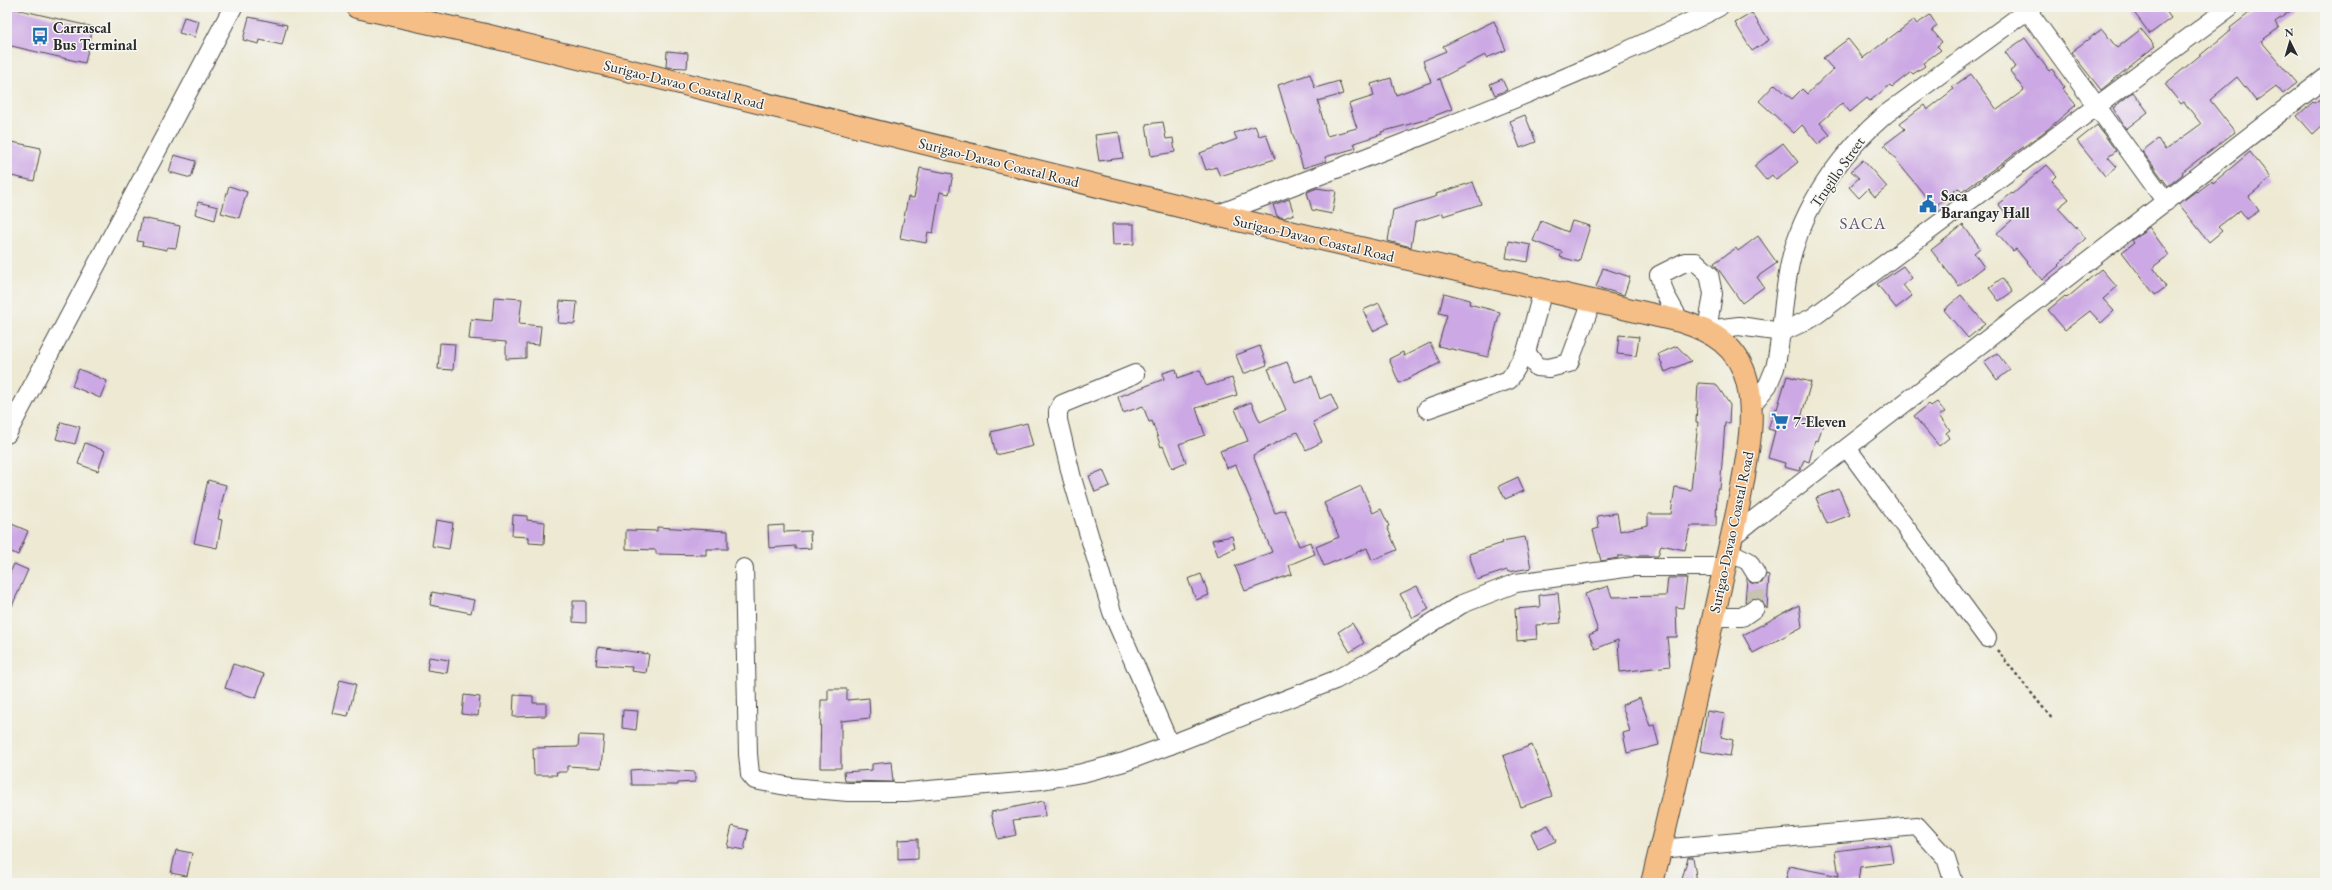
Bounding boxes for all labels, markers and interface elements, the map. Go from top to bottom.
place label: Carrascal Bus Terminal [53,18,138,54]
north arrow [2270,22,2310,62]
text: N [2284,25,2294,39]
bus stop icon: Carrascal Bus Terminal [30,26,50,46]
street label: Surigao-Davao Coastal Road [602,55,767,113]
street label: Surigao-Davao Coastal Road [917,133,1082,191]
street label: Trugillo Street [1806,133,1869,211]
place label: Saca Barangay Hall [1941,186,2031,222]
public building icon: Saca Barangay Hall [1918,194,1938,214]
street label: Surigao-Davao Coastal Road [1232,210,1397,266]
district label: SACA [1840,212,1887,234]
supermarket icon: 7-Eleven [1770,411,1790,431]
place label: 7-Eleven [1793,412,1847,431]
street label: Surigao-Davao Coastal Road [1705,449,1757,615]

